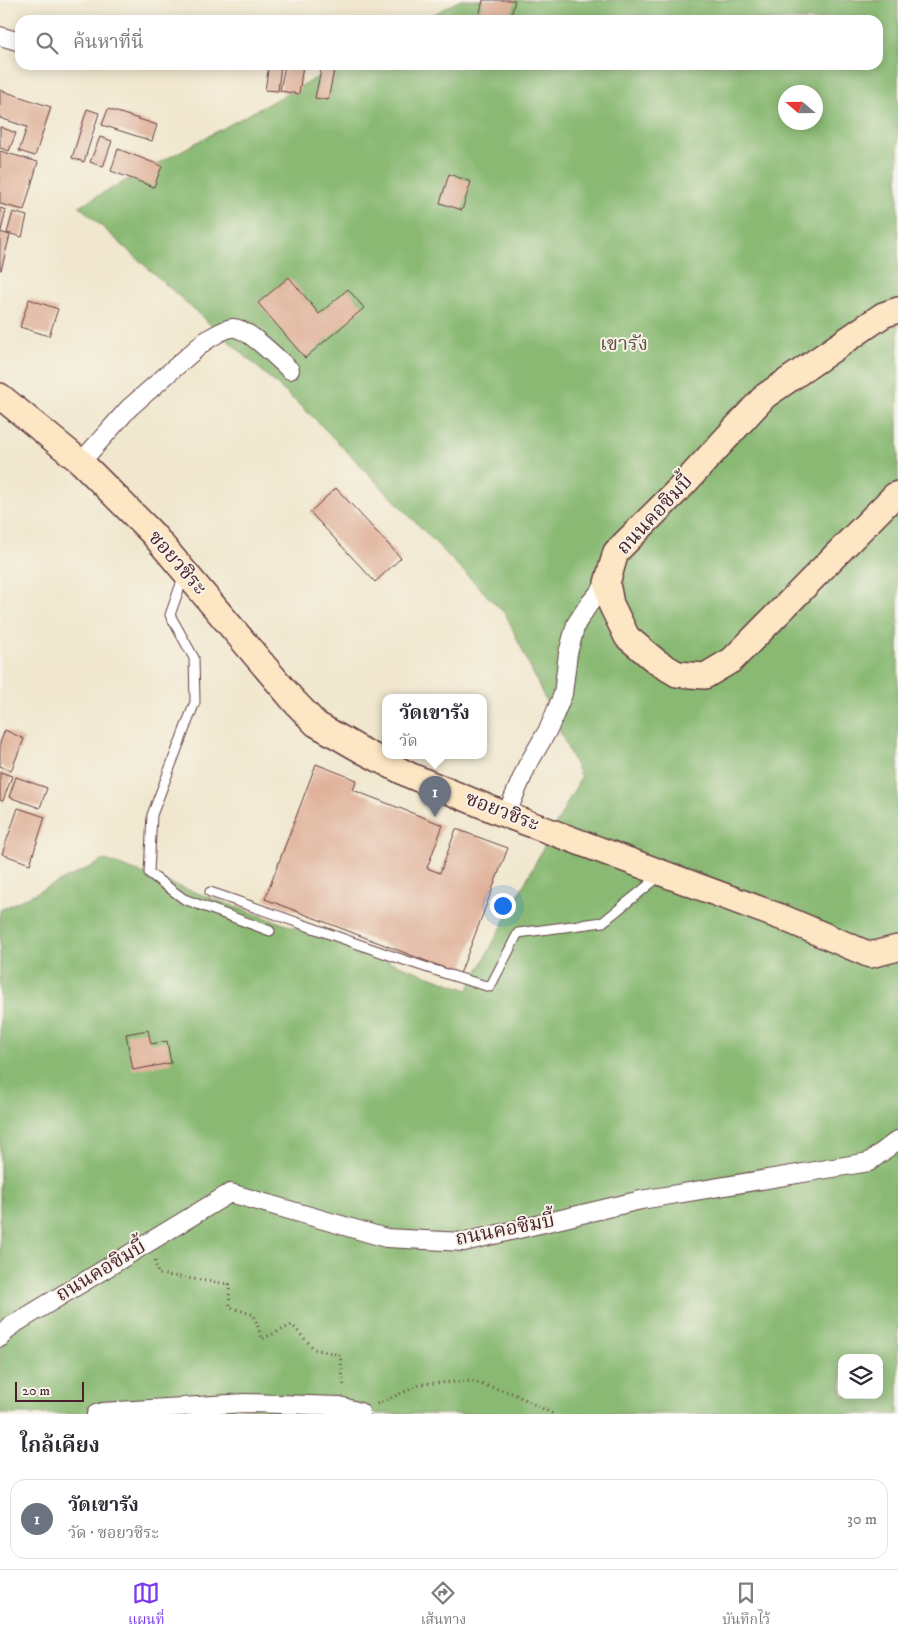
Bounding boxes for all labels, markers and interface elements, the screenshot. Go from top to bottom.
search box [15,15,883,70]
icon: search [33,29,61,57]
text: ค้นหาที่นี่ [73,31,144,54]
north arrow [778,85,823,130]
park label: เขารัง [600,332,648,357]
street label: ถนนคอซิมบี้ [609,466,699,560]
street label: ซอยวชิระ [142,526,212,600]
popup [382,694,487,759]
text: วัดเขารัง [399,702,470,725]
text: วัด [399,731,418,751]
pin: 1 [419,776,451,817]
street label: ซอยวชิระ [461,786,543,838]
your location [490,893,516,919]
street label: ถนนคอซิมบี้ [452,1204,558,1252]
street label: ถนนคอซิมบี้ [49,1230,151,1308]
map controls [838,1354,883,1399]
button: layers [838,1354,883,1399]
scale bar [15,1379,84,1402]
text: 20 m [22,1382,50,1400]
text: ใกล้เคียง [20,1433,100,1459]
text: วัดเขารัง [68,1494,139,1517]
text: 1 [34,1509,40,1529]
text: 30 m [847,1509,877,1529]
text: วัด · ซอยวชิระ [68,1523,159,1543]
tab: แผนที่ [128,1579,165,1631]
tab: เส้นทาง [421,1579,466,1631]
tab: บันทึกไว้ [722,1579,770,1631]

